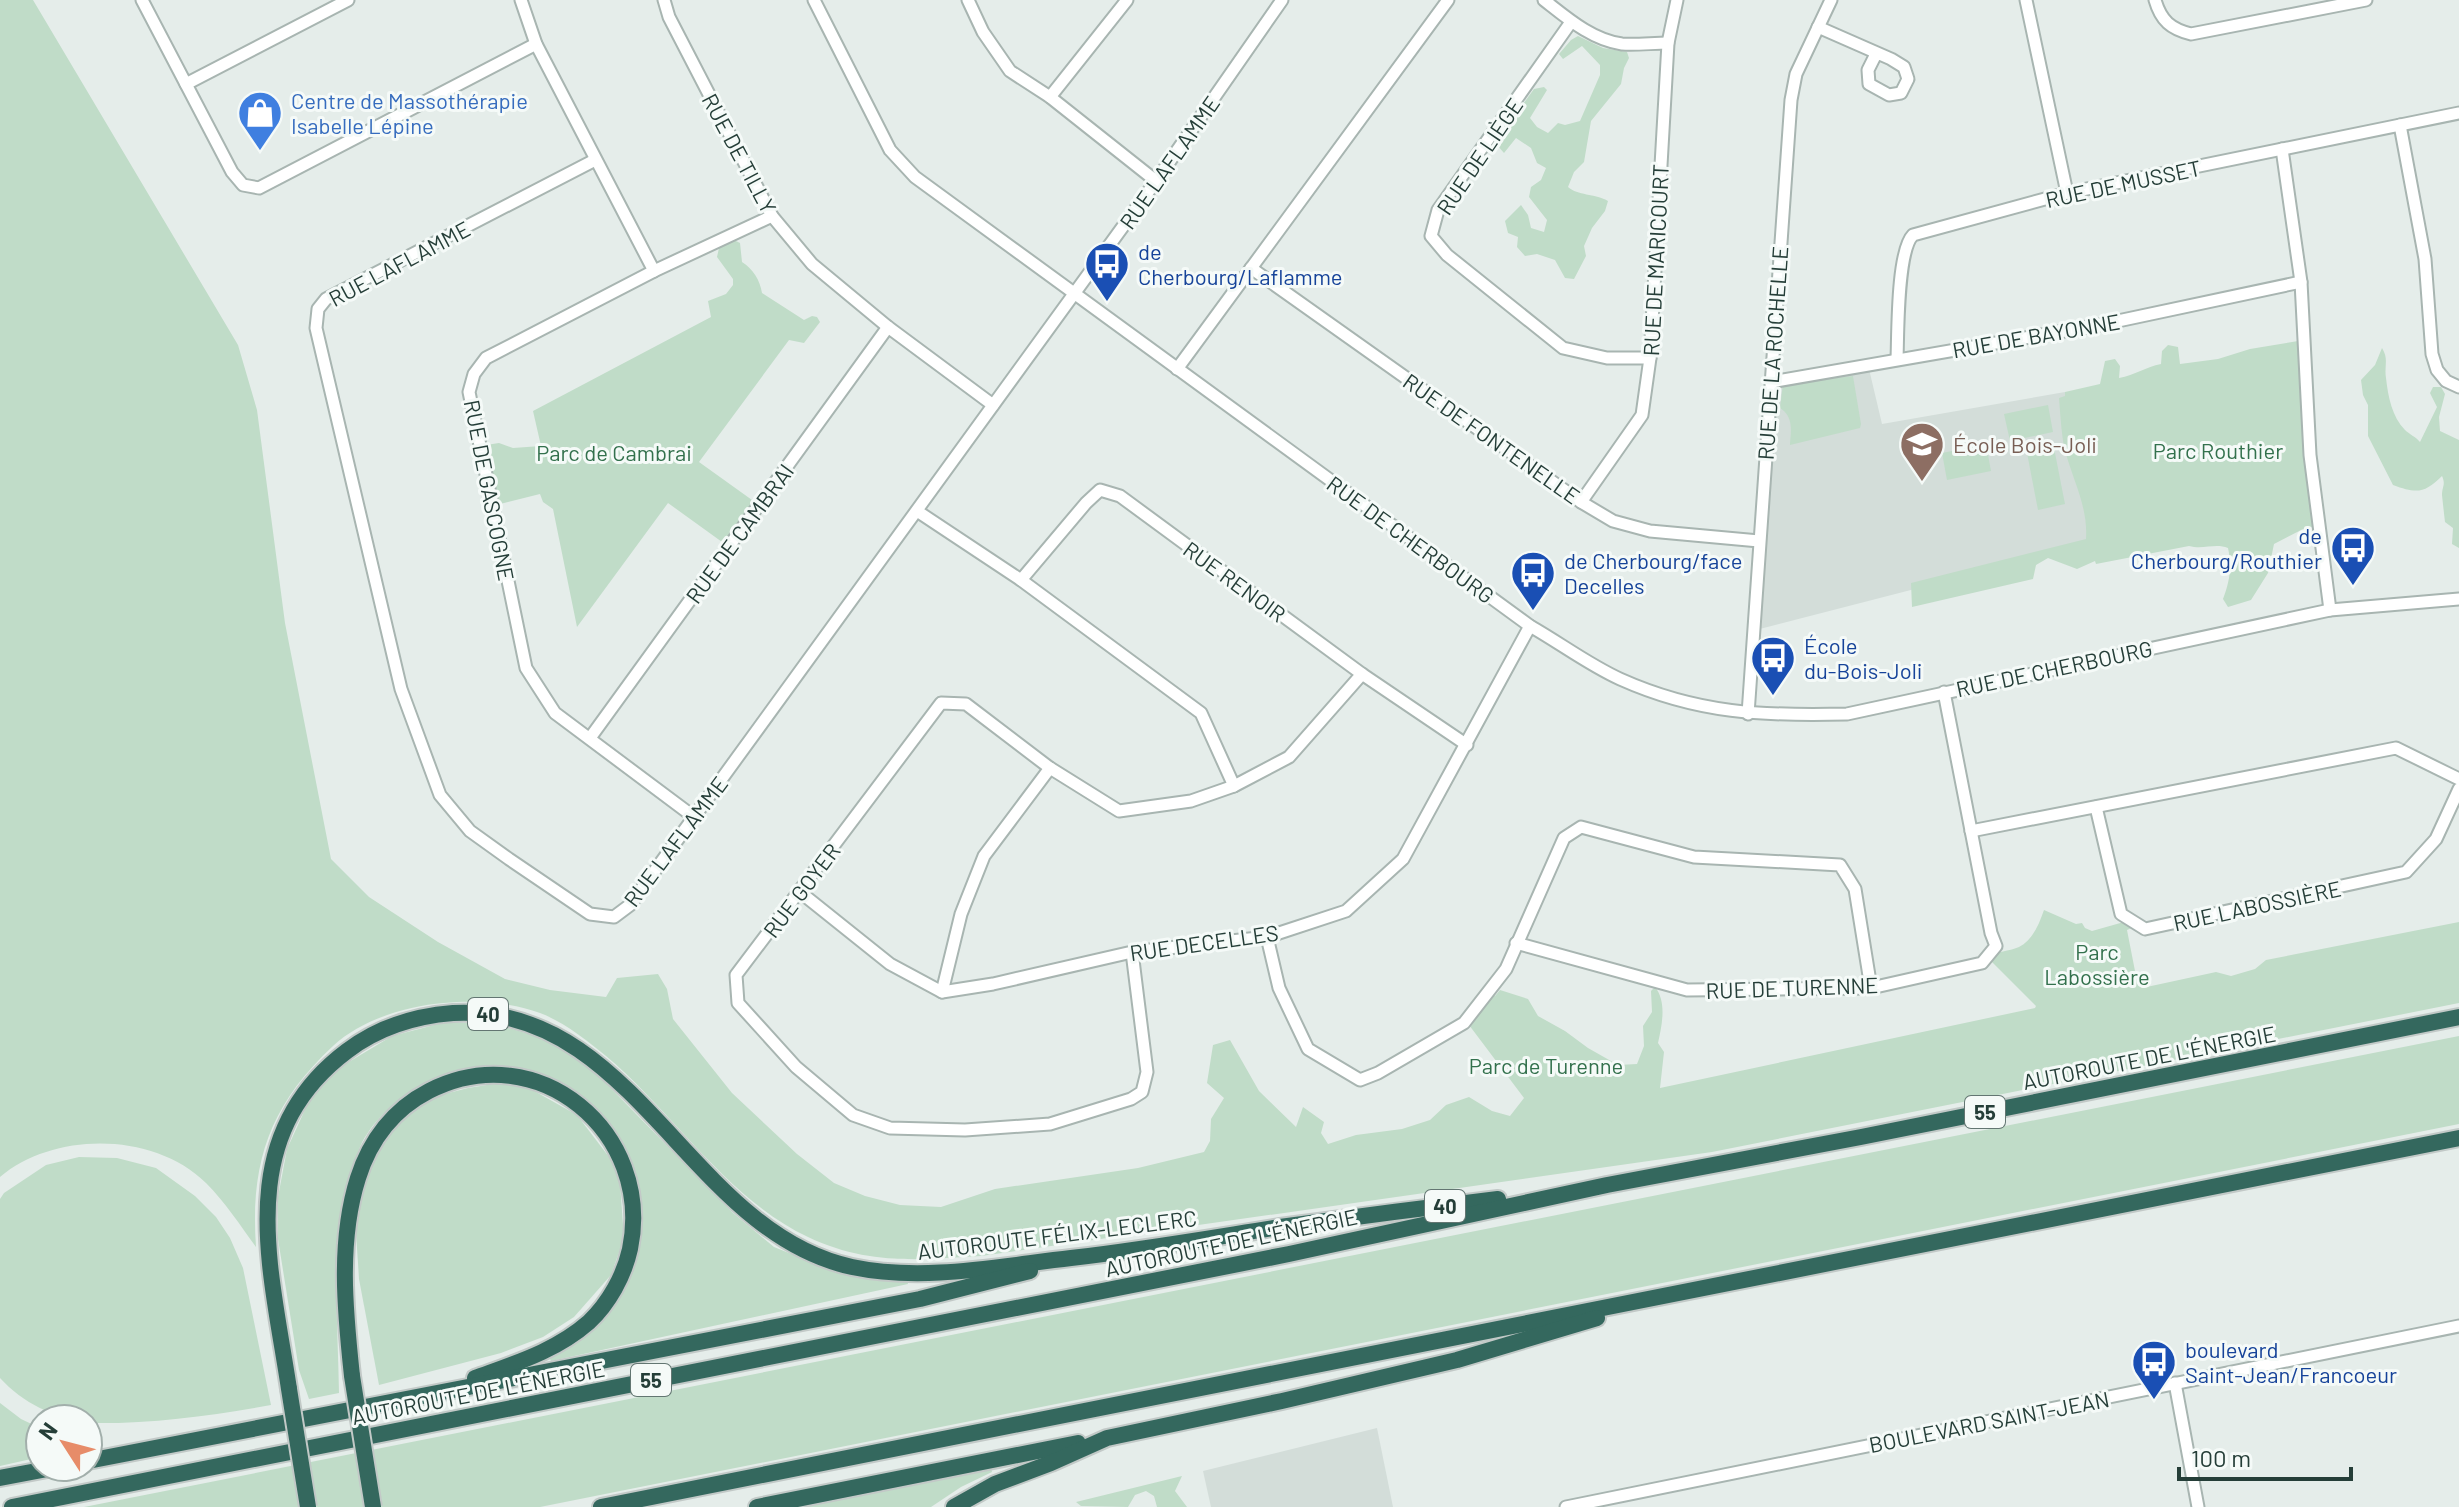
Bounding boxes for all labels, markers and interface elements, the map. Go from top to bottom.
place label: Centre de Massothérapie Isabelle Lépine [291,87,528,138]
shop icon: Centre de Massothérapie Isabelle Lépine [236,89,284,152]
street label: RUE DE TILLY [698,89,782,217]
street label: RUE LAFLAMME [1114,91,1224,233]
street label: RUE DE LIÈGE [1430,93,1528,219]
street label: RUE DE MUSSET [2043,154,2203,212]
street label: RUE DE MARICOURT [1637,163,1673,357]
street label: RUE LAFLAMME [324,215,474,311]
place label: de Cherbourg/Laflamme [1138,238,1343,289]
bus stop icon: de Cherbourg/Laflamme [1083,240,1131,303]
street label: RUE DE LA ROCHELLE [1752,245,1792,461]
street label: RUE DE BAYONNE [1950,307,2122,363]
street label: RUE DE FONTENELLE [1399,367,1585,509]
street label: RUE DE GASCOGNE [460,397,520,583]
school or university icon: École Bois-Joli [1898,420,1946,483]
place label: École Bois-Joli [1953,431,2097,457]
park label: Parc Routhier [2153,437,2283,463]
park label: Parc de Cambrai [536,439,692,465]
street label: RUE DE CAMBRAI [680,458,798,608]
street label: RUE DE CHERBOURG [1322,470,1500,608]
place label: de Cherbourg/Routhier [2131,522,2322,573]
bus stop icon: de Cherbourg/Routhier [2329,524,2377,587]
street label: RUE RENOIR [1179,535,1291,627]
place label: de Cherbourg/face Decelles [1564,547,1742,598]
bus stop icon: de Cherbourg/face Decelles [1509,549,1557,612]
place label: École du-Bois-Joli [1804,632,1922,683]
bus stop icon: École du-Bois-Joli [1749,634,1797,697]
street label: RUE DE CHERBOURG [1954,635,2154,701]
street label: RUE LAFLAMME [618,771,732,911]
street label: RUE GOYER [757,838,845,942]
street label: RUE LABOSSIÈRE [2171,874,2343,936]
street label: RUE DECELLES [1128,919,1280,965]
park label: Parc Labossière [2044,938,2150,989]
street label: RUE DE TURENNE [1705,971,1879,1003]
road number: 40 [468,998,508,1030]
street label: AUTOROUTE DE L'ÉNERGIE [2020,1020,2278,1094]
park label: Parc de Turenne [1469,1052,1623,1078]
road number: 55 [1965,1096,2005,1128]
road number: 40 [1425,1190,1465,1222]
street label: AUTOROUTE DE L'ÉNERGIE [1103,1203,1359,1281]
street label: AUTOROUTE FÉLIX-LECLERC [916,1204,1198,1264]
place label: boulevard Saint-Jean/Francoeur [2185,1336,2397,1387]
bus stop icon: boulevard Saint-Jean/Francoeur [2130,1338,2178,1401]
street label: AUTOROUTE DE L'ÉNERGIE [349,1355,607,1429]
road number: 55 [631,1364,671,1396]
street label: BOULEVARD SAINT-JEAN [1867,1385,2111,1457]
north arrow [24,1403,104,1483]
text: N [32,1417,62,1444]
scale bar [2179,1431,2351,1481]
text: 100 m [2191,1443,2251,1472]

